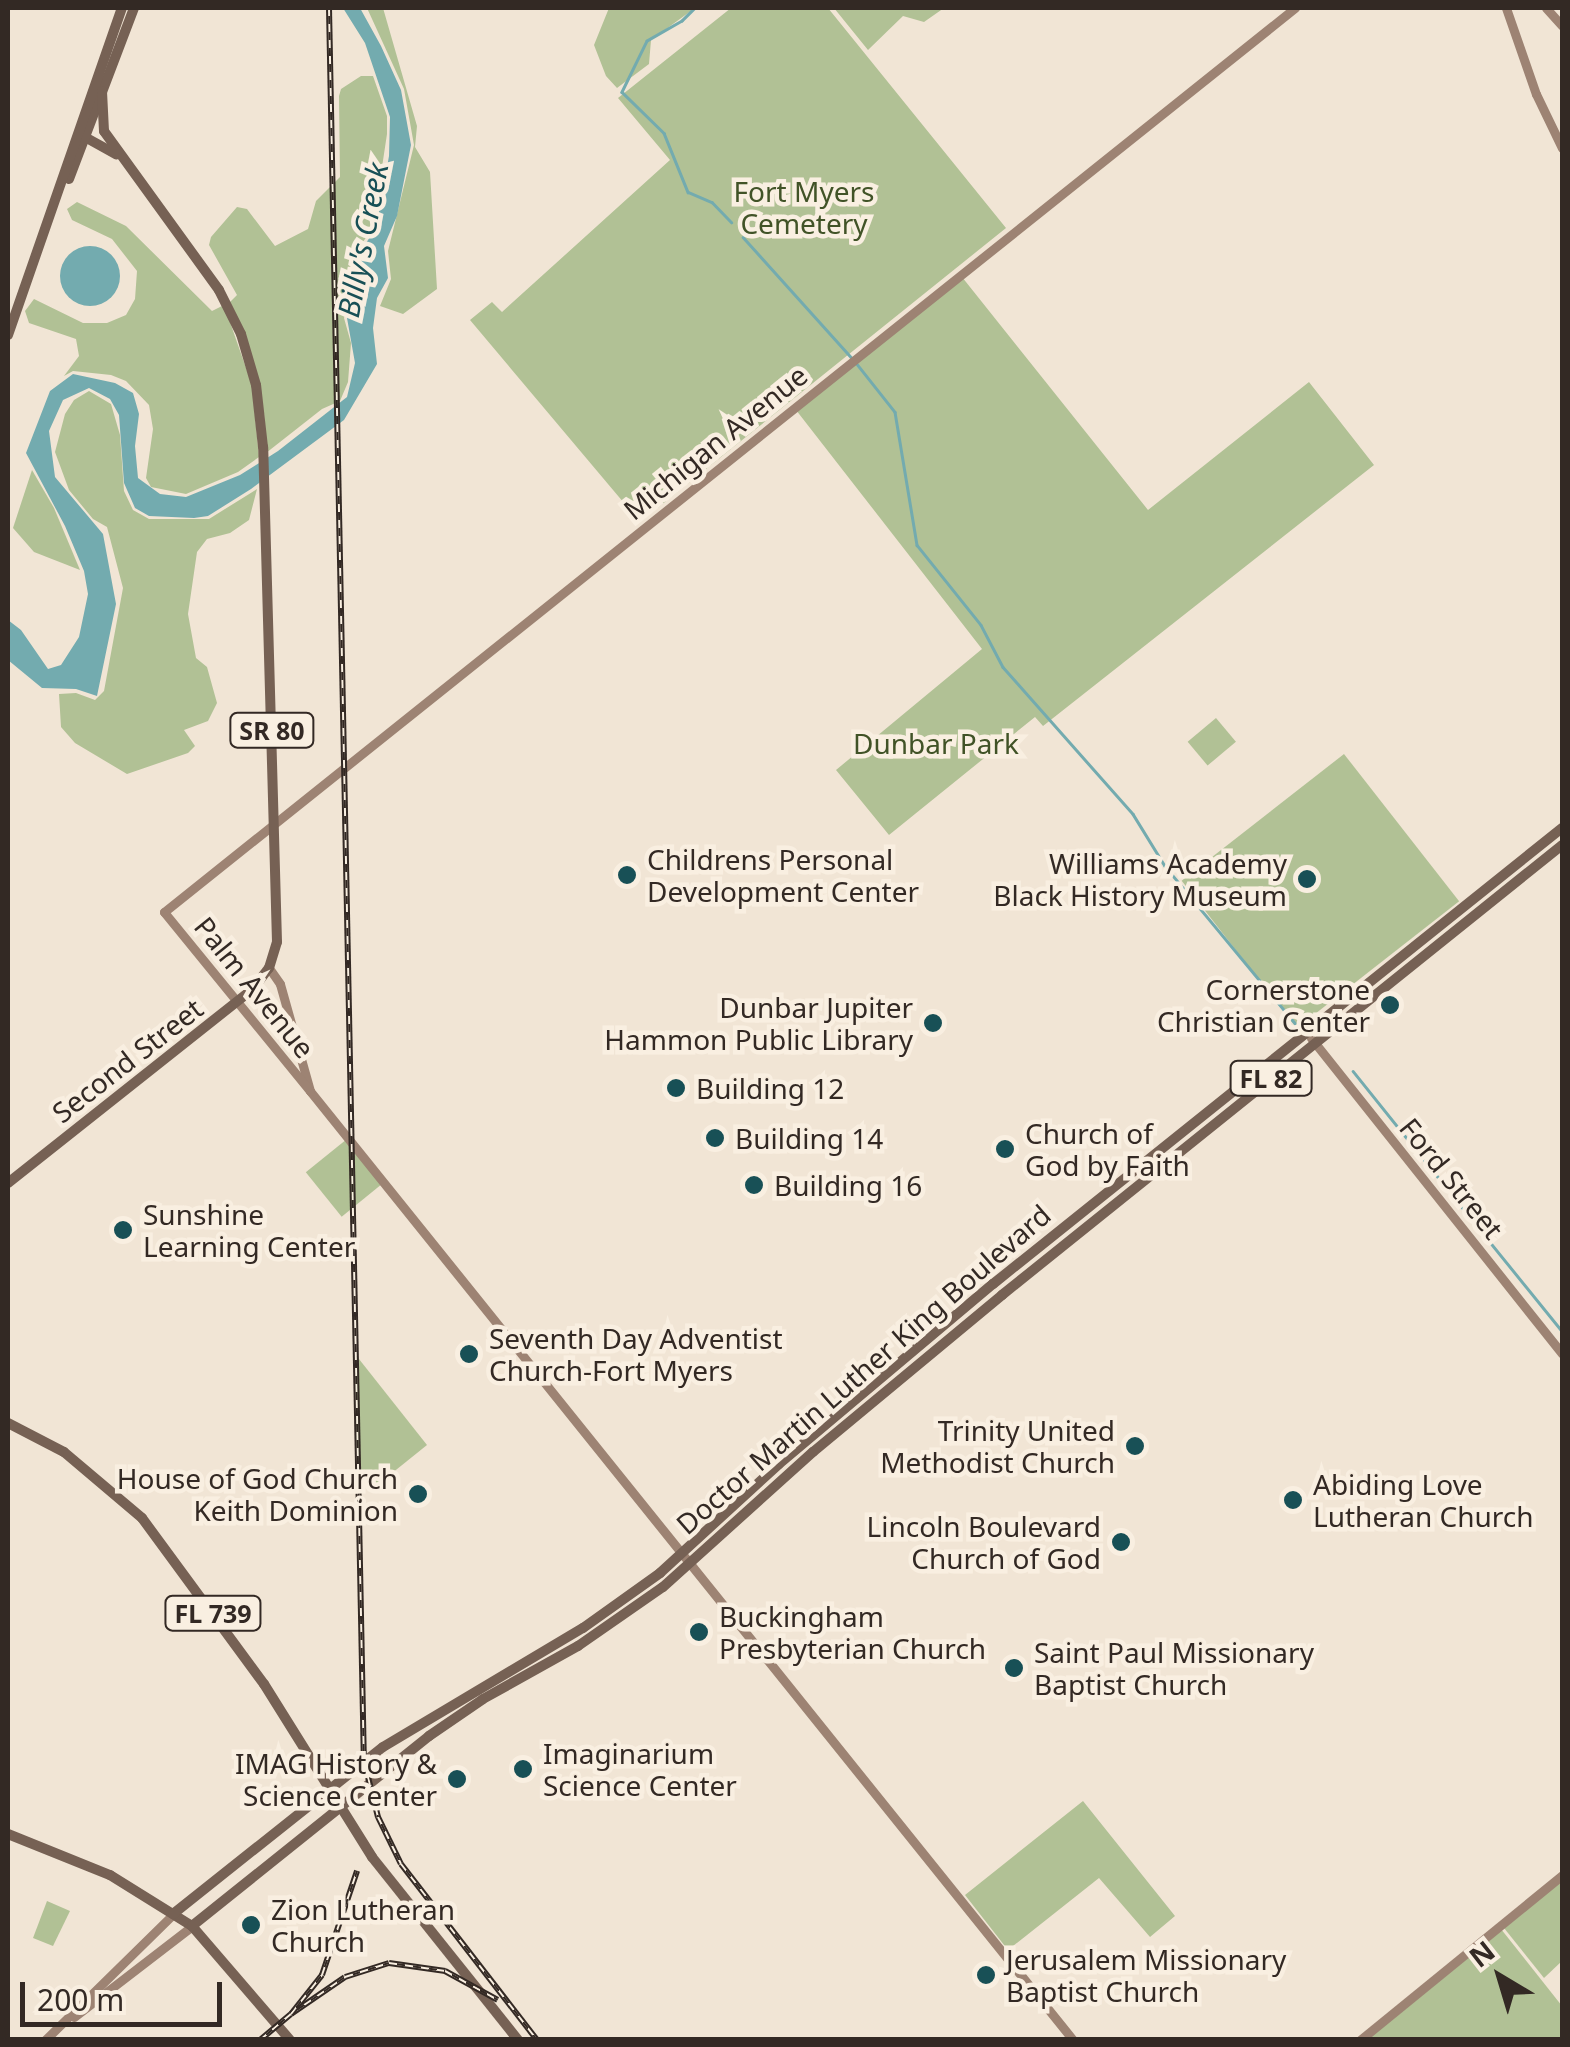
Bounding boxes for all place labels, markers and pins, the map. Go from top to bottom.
place label: Childrens Personal Development Center [647,842,919,908]
place label: Williams Academy Black History Museum [993,846,1287,912]
marker: Childrens Personal Development Center [616,864,638,886]
marker: Williams Academy Black History Museum [1296,868,1318,890]
place label: Cornerstone Christian Center [1157,972,1370,1038]
place label: Dunbar Jupiter Hammon Public Library [604,990,913,1056]
marker: Cornerstone Christian Center [1379,994,1401,1016]
marker: Dunbar Jupiter Hammon Public Library [922,1012,944,1034]
place label: Building 12 [696,1071,844,1105]
marker: Building 12 [665,1077,687,1099]
place label: Church of God by Faith [1025,1116,1190,1182]
place label: Building 14 [735,1121,883,1155]
marker: Building 14 [704,1127,726,1149]
marker: Church of God by Faith [994,1138,1016,1160]
place label: Building 16 [774,1168,922,1202]
marker: Building 16 [743,1174,765,1196]
place label: Sunshine Learning Center [143,1197,355,1263]
marker: Sunshine Learning Center [112,1219,134,1241]
place label: Seventh Day Adventist Church-Fort Myers [489,1321,783,1387]
marker: Seventh Day Adventist Church-Fort Myers [458,1343,480,1365]
place label: Trinity United Methodist Church [880,1413,1115,1479]
marker: Trinity United Methodist Church [1124,1435,1146,1457]
place label: House of God Church Keith Dominion [117,1461,398,1527]
place label: Abiding Love Lutheran Church [1313,1467,1534,1533]
marker: House of God Church Keith Dominion [407,1483,429,1505]
marker: Abiding Love Lutheran Church [1282,1489,1304,1511]
place label: Lincoln Boulevard Church of God [867,1509,1101,1575]
marker: Lincoln Boulevard Church of God [1110,1531,1132,1553]
place label: Buckingham Presbyterian Church [719,1599,986,1665]
marker: Buckingham Presbyterian Church [688,1621,710,1643]
place label: Saint Paul Missionary Baptist Church [1034,1635,1314,1701]
marker: Saint Paul Missionary Baptist Church [1003,1657,1025,1679]
place label: Imaginarium Science Center [543,1736,737,1802]
place label: IMAG History & Science Center [235,1746,437,1812]
marker: Imaginarium Science Center [512,1758,534,1780]
marker: IMAG History & Science Center [446,1768,468,1790]
place label: Zion Lutheran Church [271,1892,455,1958]
marker: Zion Lutheran Church [240,1914,262,1936]
place label: Jerusalem Missionary Baptist Church [1006,1942,1286,2008]
marker: Jerusalem Missionary Baptist Church [975,1964,997,1986]

